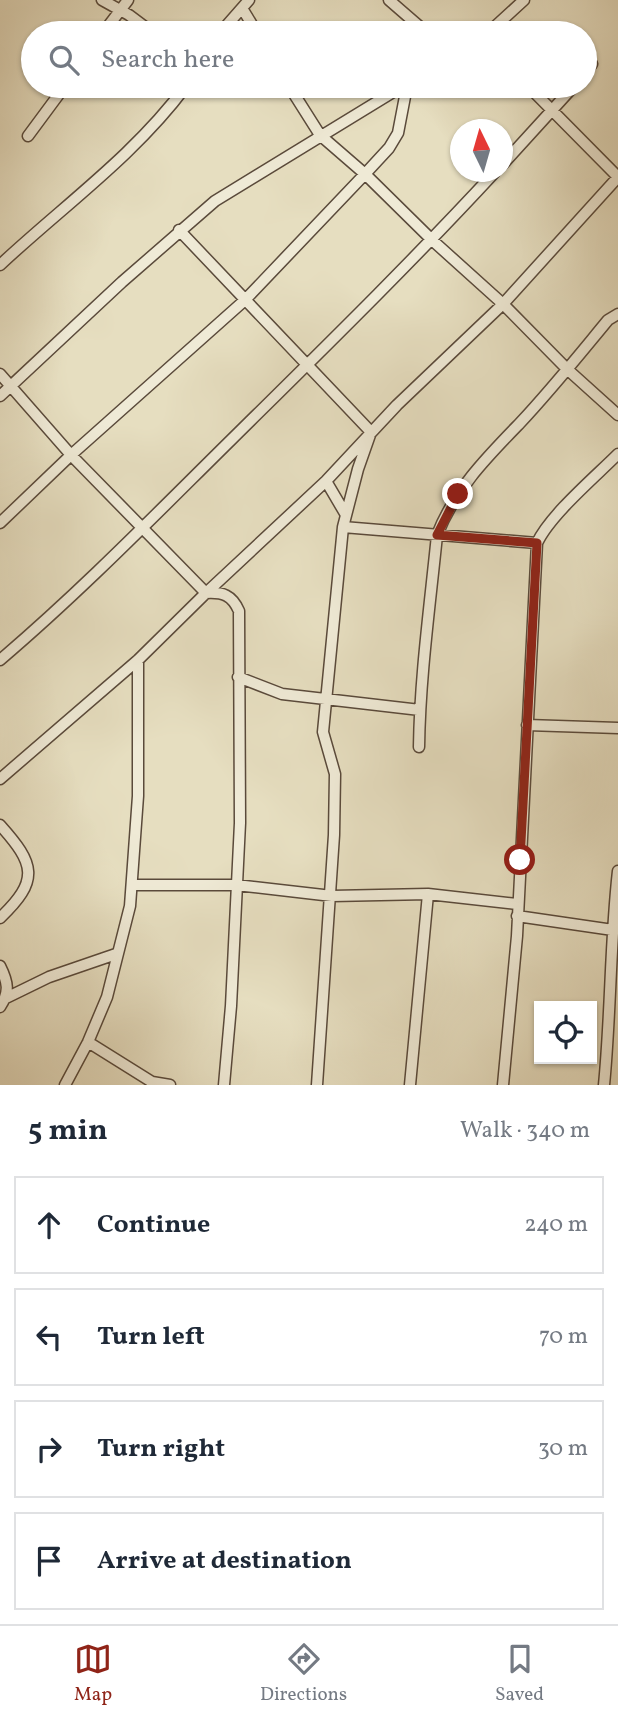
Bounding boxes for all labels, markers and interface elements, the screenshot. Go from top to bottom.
search box [21,21,597,98]
icon: search [45,41,83,79]
text: Search here [101,42,234,78]
north arrow [450,119,513,182]
route end [442,478,473,509]
route start [504,844,535,875]
map controls [534,1001,597,1064]
button: locate [534,1001,597,1064]
text: 5 min [28,1110,108,1152]
text: Walk · 340 m [460,1115,590,1147]
icon: ahead [30,1206,68,1244]
text: Continue [97,1207,210,1243]
text: 240 m [524,1209,588,1241]
icon: left [30,1318,68,1356]
text: Turn left [97,1319,205,1355]
text: 70 m [539,1321,588,1353]
icon: right [30,1430,68,1468]
text: Turn right [97,1431,225,1467]
text: 30 m [538,1433,588,1465]
icon: arrive [30,1542,68,1580]
text: Arrive at destination [97,1543,352,1579]
tab: Map [74,1640,112,1708]
tab: Directions [260,1640,347,1708]
tab: Saved [495,1640,544,1708]

